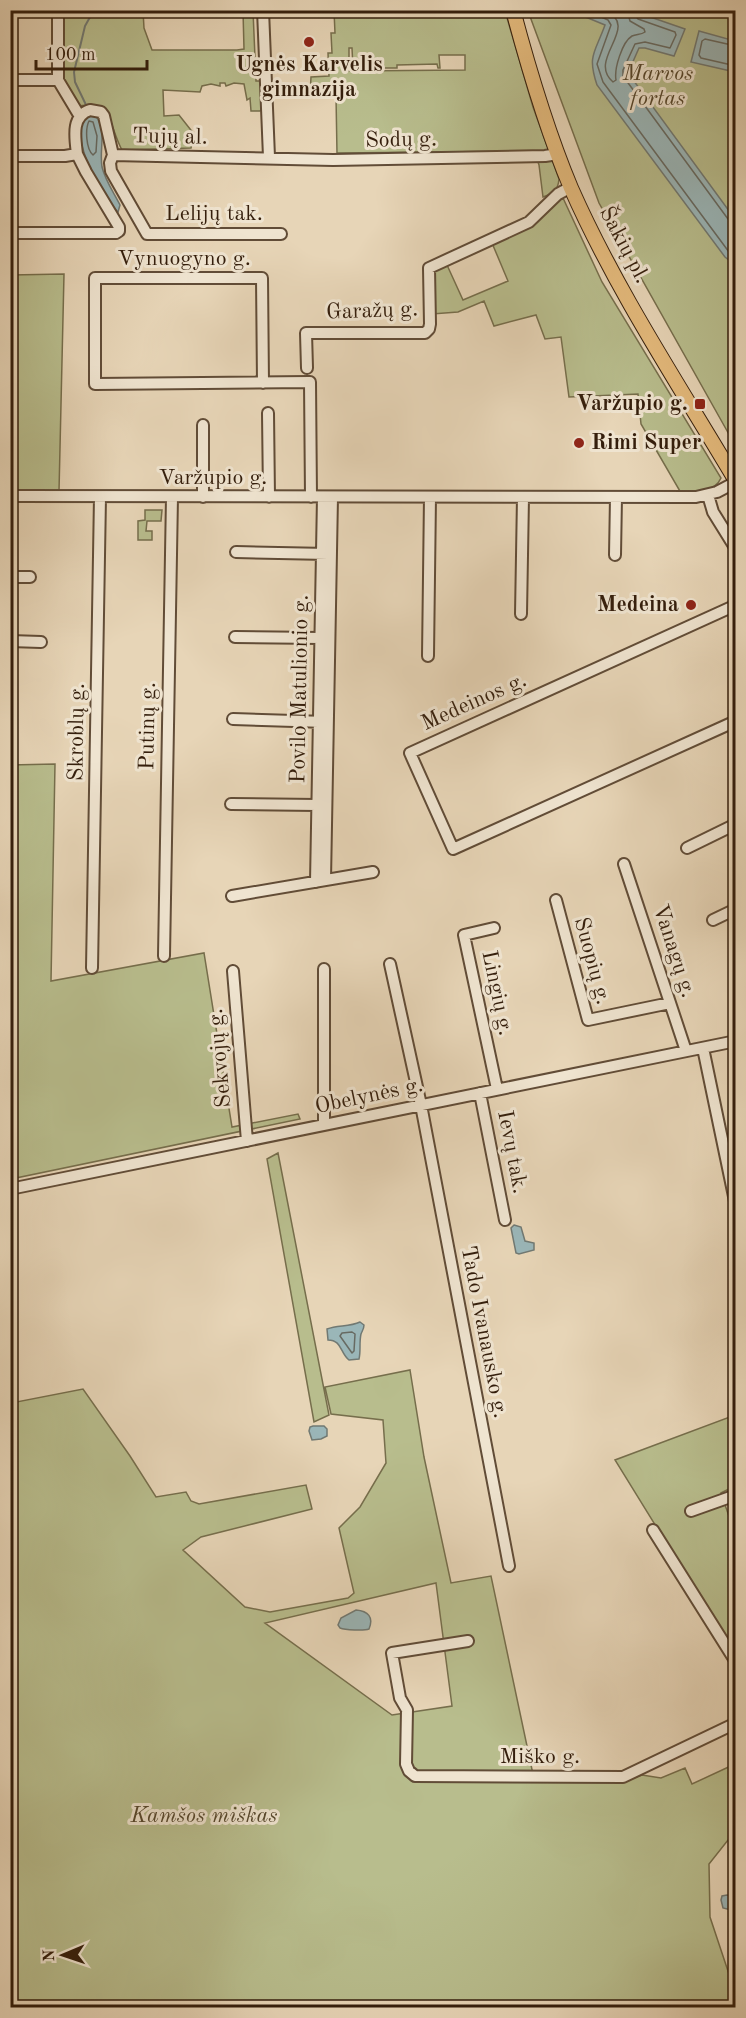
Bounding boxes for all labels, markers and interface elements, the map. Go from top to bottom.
scale bar [36,33,147,71]
marker: Ugnės Karvelis gimnazija [302,35,316,49]
text: 100 m [45,46,96,64]
place label: Ugnės Karvelis gimnazija [235,54,383,101]
park label: Marvos fortas [622,63,693,110]
street label: Tujų al. [132,125,208,149]
street label: Sodų g. [365,128,437,152]
street label: Šakių pl. [595,202,656,287]
street label: Lelijų tak. [165,203,263,225]
street label: Vynuogyno g. [117,248,251,270]
street label: Garažų g. [326,298,418,324]
place label: Varžupio g. [576,393,688,415]
marker: Varžupio g. [693,397,707,411]
place label: Rimi Super [591,432,702,454]
marker: Rimi Super [572,436,586,450]
street label: Varžupio g. [159,467,268,489]
street label: Povilo Matulionio g. [287,594,313,784]
place label: Medeina [597,594,679,616]
marker: Medeina [684,598,698,612]
street label: Medeinos g. [418,669,530,735]
street label: Putinų g. [136,682,160,770]
street label: Skroblų g. [65,683,89,781]
street label: Vanagų g. [649,902,699,1000]
street label: Suopių g. [570,915,614,1007]
street label: Lingių g. [477,948,517,1038]
street label: Sekvojų g. [205,1007,235,1109]
street label: Obelynės g. [313,1074,425,1118]
street label: Ievų tak. [493,1108,531,1196]
street label: Tado Ivanausko g. [456,1244,512,1420]
street label: Miško g. [500,1746,580,1768]
park label: Kamšos miškas [129,1805,278,1827]
north arrow [33,1925,93,1985]
text: N [42,1948,58,1962]

